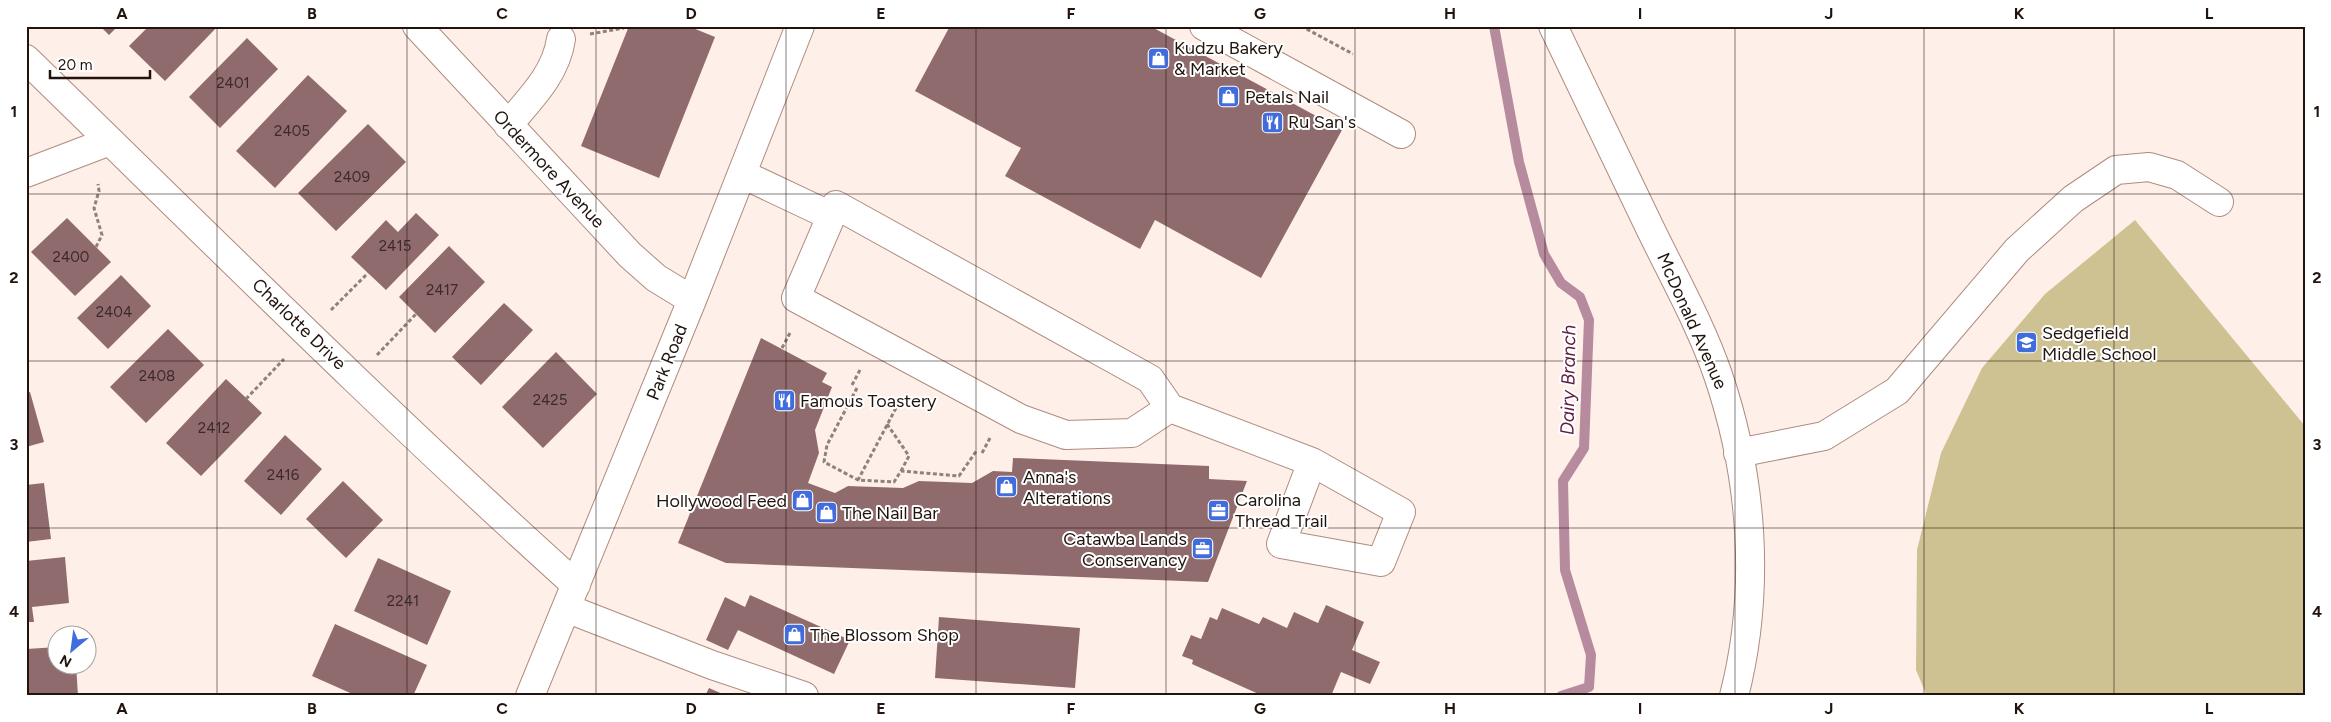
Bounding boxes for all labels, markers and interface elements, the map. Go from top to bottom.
text: A [116,4,128,23]
text: B [307,4,317,23]
text: C [496,4,508,23]
text: D [685,4,697,23]
text: E [876,4,886,23]
text: F [1067,4,1076,23]
text: G [1254,4,1266,23]
text: H [1444,4,1456,23]
text: I [1638,4,1642,23]
text: J [1825,4,1833,23]
text: K [2014,4,2025,23]
text: L [2205,4,2214,23]
place label: Kudzu Bakery & Market [1174,37,1283,80]
shop icon: Kudzu Bakery & Market [1146,46,1170,70]
scale bar [50,48,150,80]
text: 20 m [58,56,92,74]
house number: 2401 [216,74,250,92]
shop icon: Petals Nail [1217,85,1241,109]
place label: Petals Nail [1245,86,1329,108]
text: 1 [11,102,17,121]
text: 1 [2314,102,2320,121]
street label: Ordermore Avenue [489,105,610,233]
restaurant icon: Ru San's [1260,110,1284,134]
place label: Ru San's [1288,111,1356,133]
house number: 2405 [274,122,310,140]
house number: 2409 [334,168,370,186]
house number: 2415 [379,237,411,255]
house number: 2400 [53,248,89,266]
street label: McDonald Avenue [1652,249,1732,393]
text: 2 [9,268,19,287]
text: 2 [2312,268,2322,287]
street label: Charlotte Drive [247,274,351,374]
house number: 2417 [426,281,458,299]
house number: 2404 [96,303,132,321]
street label: Park Road [642,321,692,403]
place label: Sedgefield Middle School [2042,322,2156,365]
water label: Dairy Branch [1556,324,1580,435]
school or university icon: Sedgefield Middle School [2014,331,2038,355]
house number: 2408 [139,367,175,385]
restaurant icon: Famous Toastery [772,389,796,413]
place label: Famous Toastery [800,390,937,412]
house number: 2425 [533,391,567,409]
house number: 2412 [198,419,230,437]
text: 3 [10,435,19,454]
text: 3 [2313,435,2322,454]
house number: 2416 [267,466,300,484]
place label: Anna's Alterations [1023,466,1111,509]
shop icon: Anna's Alterations [995,475,1019,499]
shop icon: Hollywood Feed [791,489,815,513]
place label: Carolina Thread Trail [1235,489,1328,532]
place label: Hollywood Feed [656,490,787,512]
office icon: Carolina Thread Trail [1207,498,1231,522]
shop icon: The Nail Bar [814,501,838,525]
place label: The Nail Bar [842,502,938,524]
place label: Catawba Lands Conservancy [1063,528,1188,571]
office icon: Catawba Lands Conservancy [1191,537,1215,561]
house number: 2241 [387,592,419,610]
text: 4 [9,602,19,621]
text: 4 [2312,602,2322,621]
shop icon: The Blossom Shop [782,623,806,647]
north arrow [48,624,98,674]
place label: The Blossom Shop [810,624,959,646]
text: N [57,651,75,671]
text: A [116,699,128,718]
text: B [307,699,317,718]
text: C [496,699,508,718]
text: D [685,699,697,718]
text: E [876,699,886,718]
text: F [1067,699,1076,718]
text: G [1254,699,1266,718]
text: H [1444,699,1456,718]
text: I [1638,699,1642,718]
text: J [1825,699,1833,718]
text: K [2014,699,2025,718]
text: L [2205,699,2214,718]

